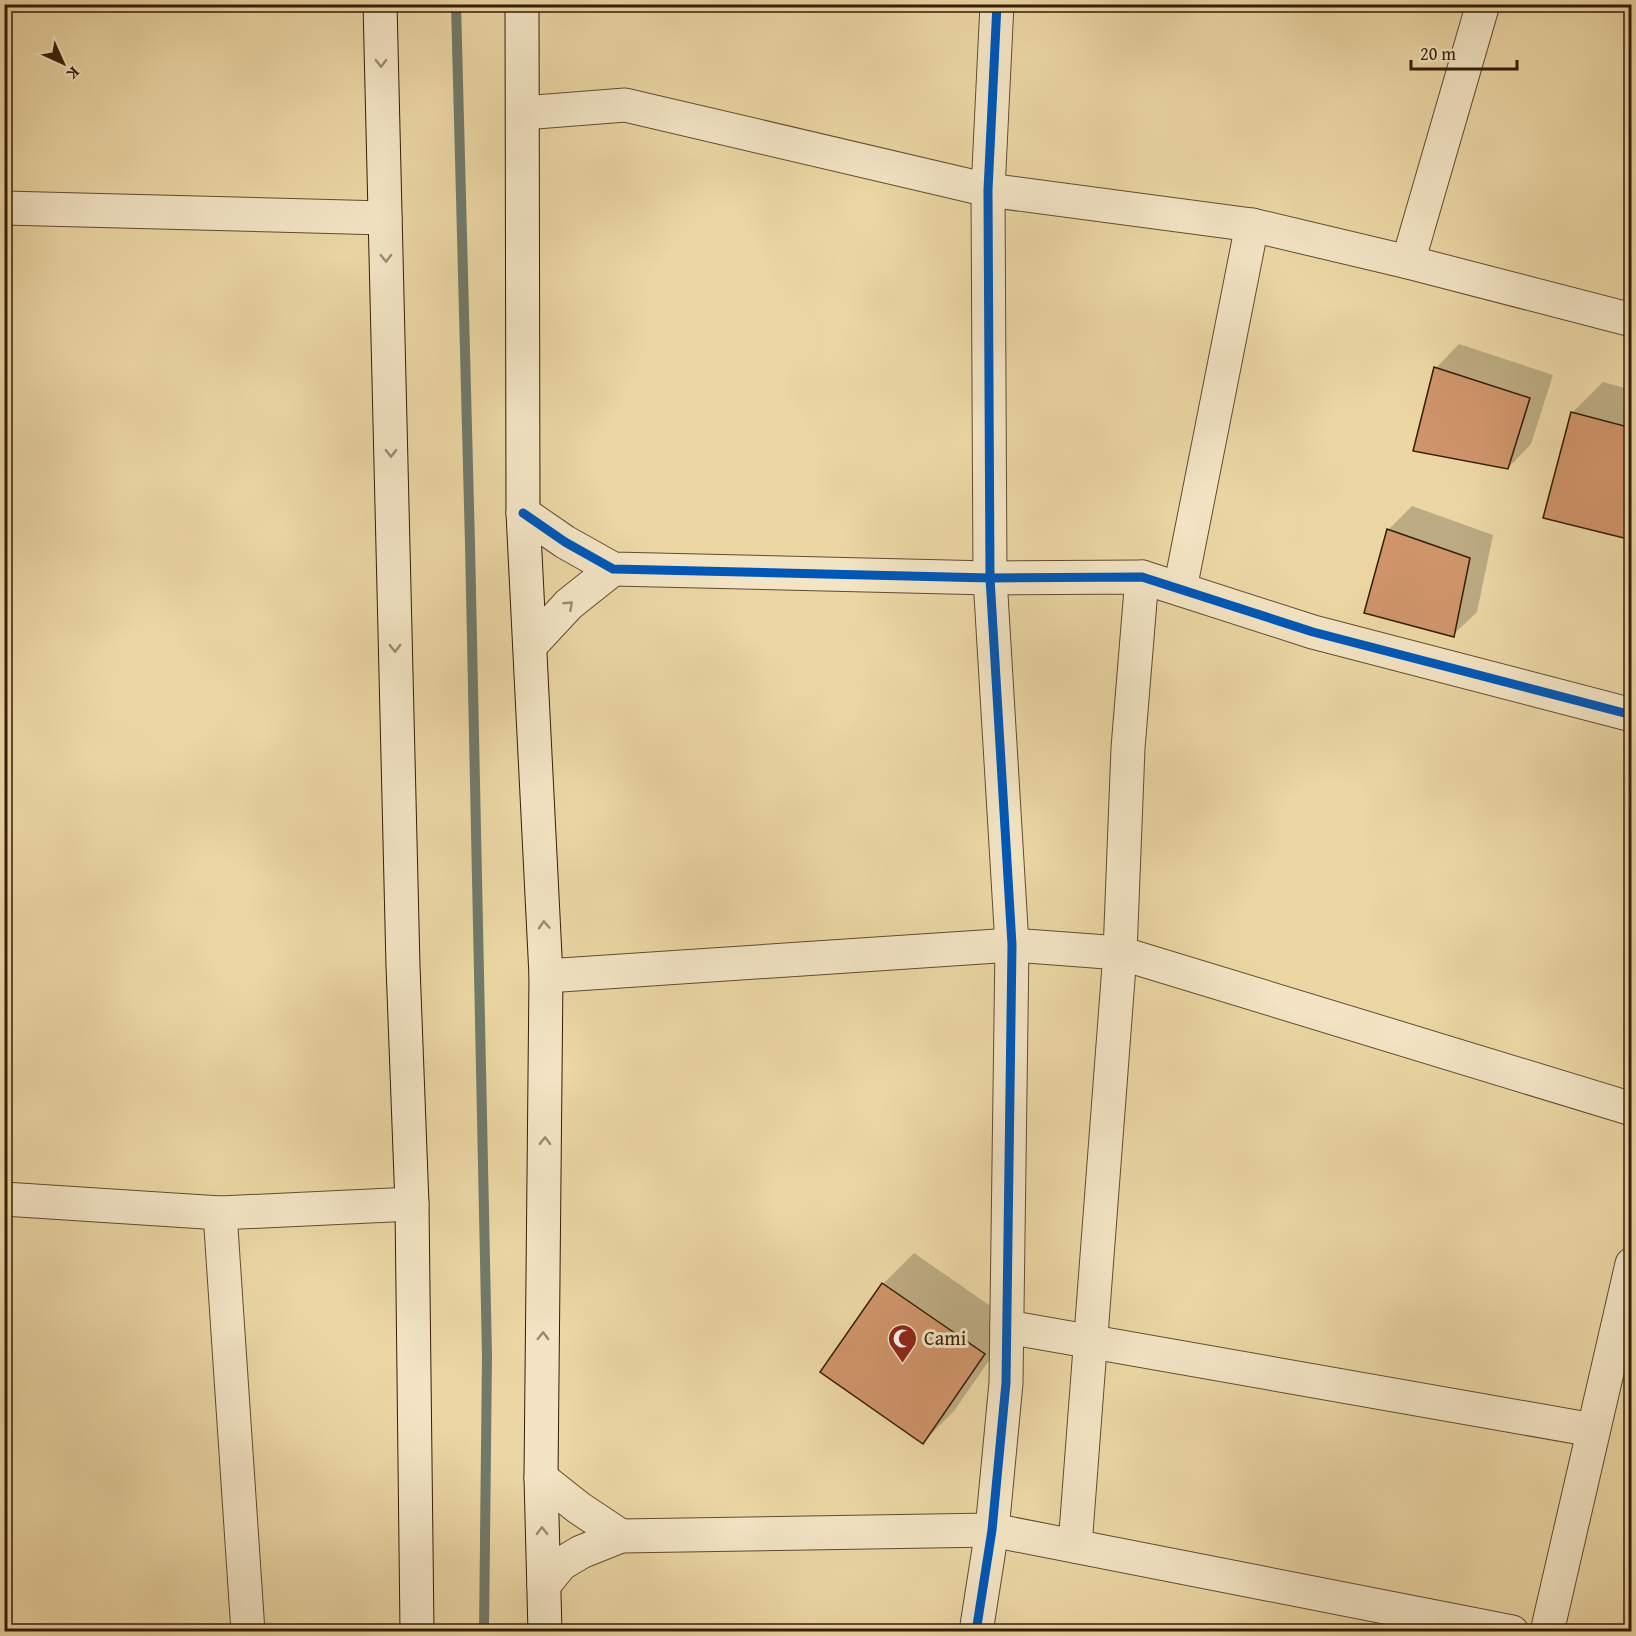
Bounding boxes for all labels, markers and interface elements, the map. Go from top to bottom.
north arrow [33,33,93,93]
scale bar [1411,33,1518,71]
text: 20 m [1420,40,1456,67]
one-way arrow [375,58,388,67]
text: K [61,62,86,86]
one-way arrow [380,253,392,262]
one-way arrow [384,448,397,457]
one-way arrow [562,601,573,612]
one-way arrow [389,643,401,652]
one-way arrow [537,921,550,930]
one-way arrow [538,1137,551,1146]
mosque icon: Cami [887,1322,919,1364]
place label: Cami [924,1323,967,1352]
one-way arrow [537,1332,549,1341]
one-way arrow [536,1527,549,1536]

